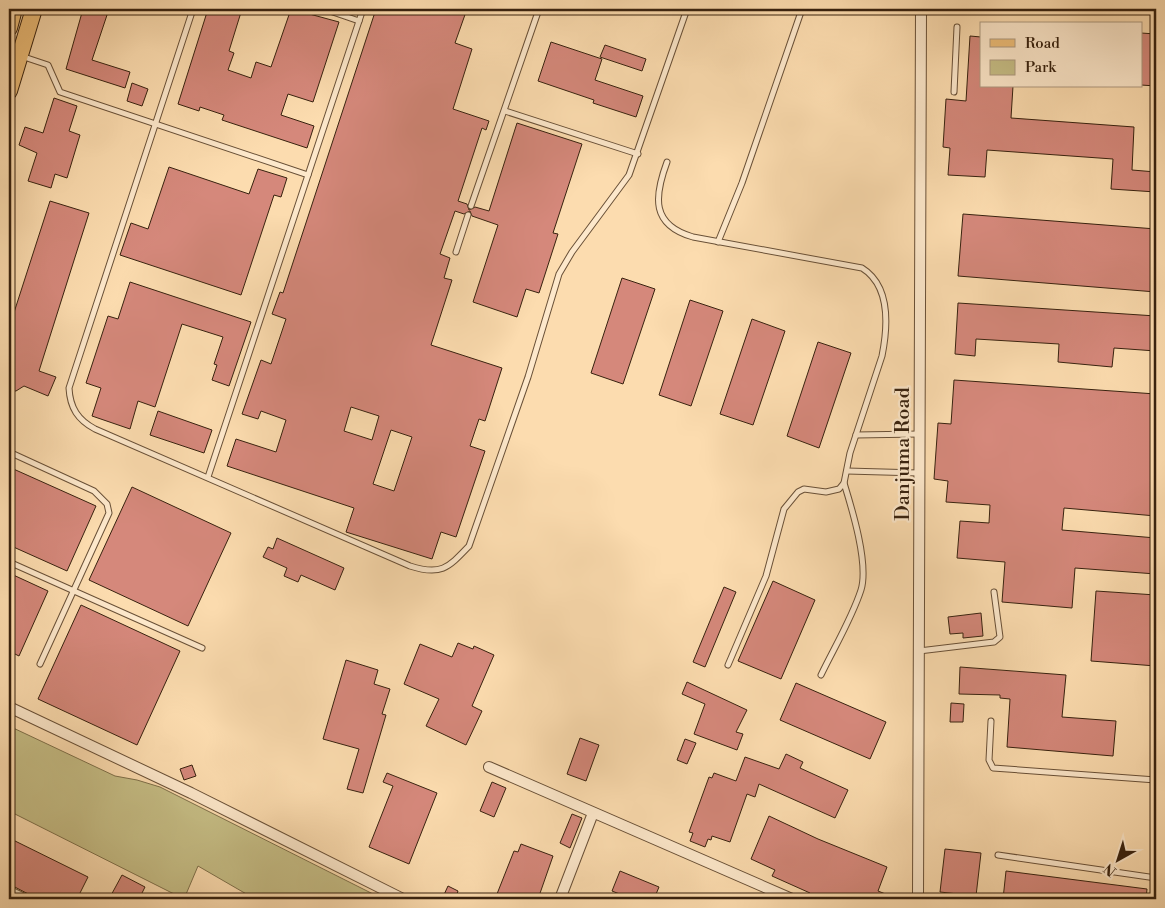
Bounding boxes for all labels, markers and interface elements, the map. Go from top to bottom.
legend [980,22,1142,88]
text: Road [1025,34,1060,53]
text: Park [1025,58,1057,77]
street label: Danjuma Road [891,387,916,521]
north arrow [1092,836,1142,886]
text: N [1100,859,1120,880]

